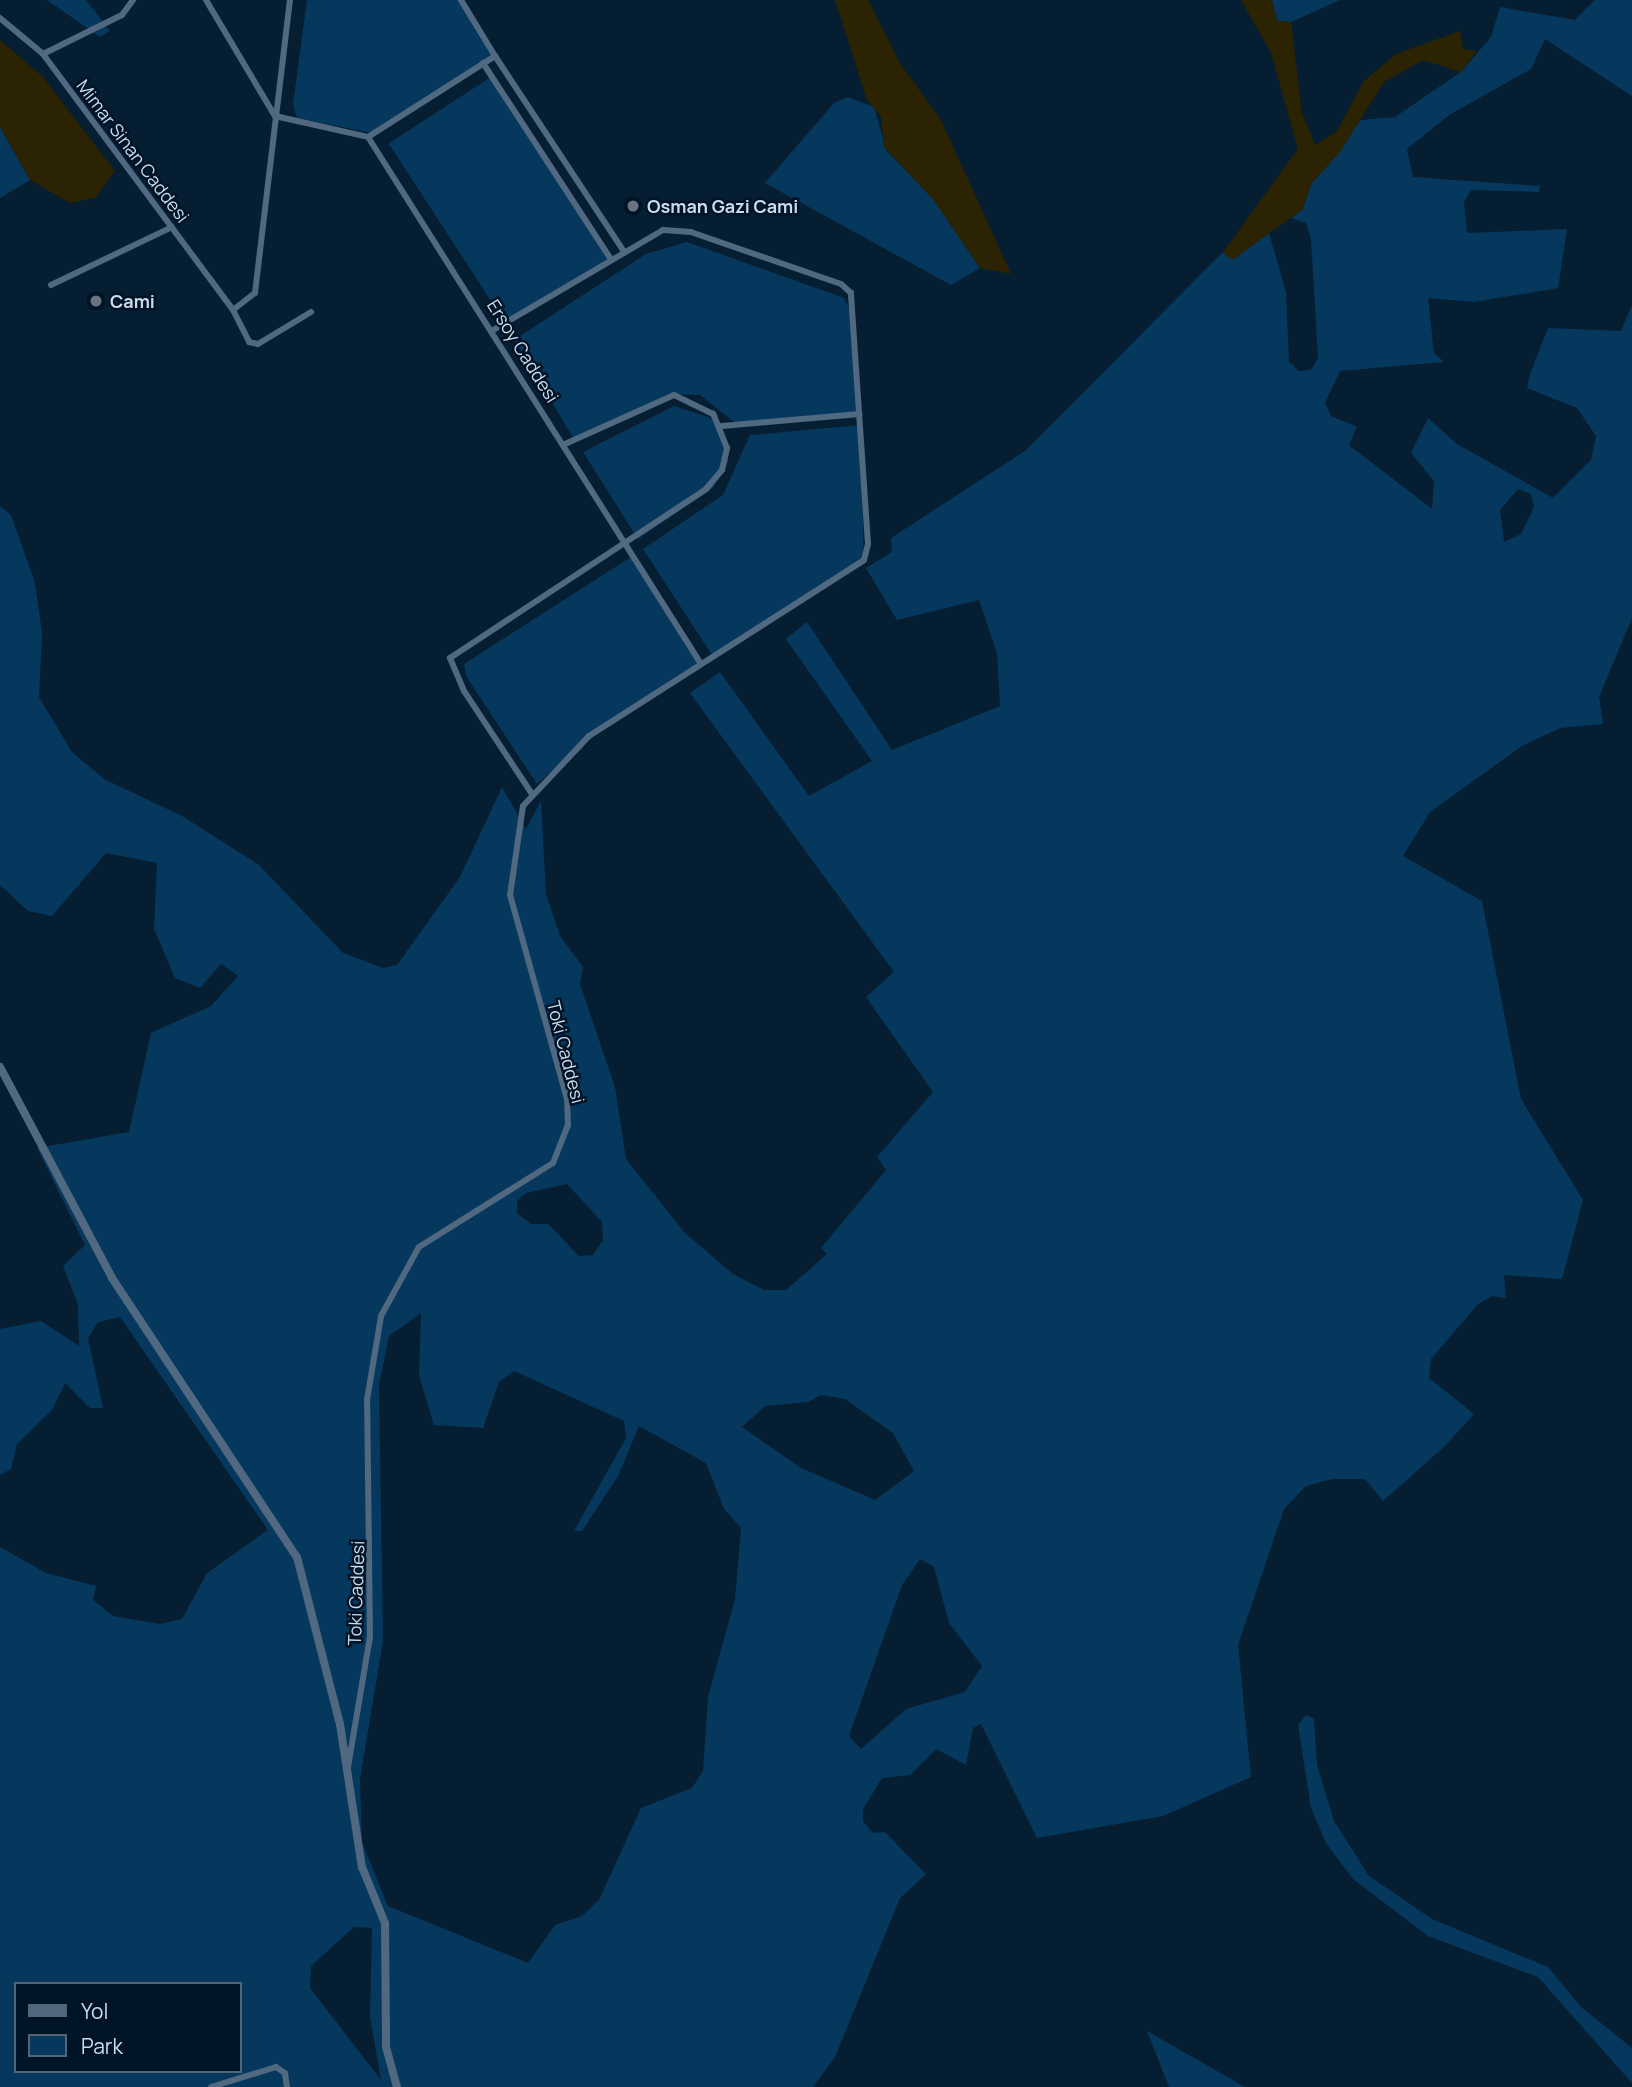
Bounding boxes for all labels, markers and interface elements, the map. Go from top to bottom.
street label: Mimar Sinan Caddesi [72,75,194,227]
place label: Osman Gazi Cami [647,195,798,217]
marker: Osman Gazi Cami [625,198,641,214]
place label: Cami [110,290,155,312]
marker: Cami [88,293,104,309]
street label: Ersoy Caddesi [483,295,563,407]
street label: Toki Caddesi [543,998,589,1106]
street label: Toki Caddesi [343,1540,369,1646]
legend [14,1982,242,2073]
text: Yol [81,1997,108,2025]
text: Park [81,2032,123,2060]

